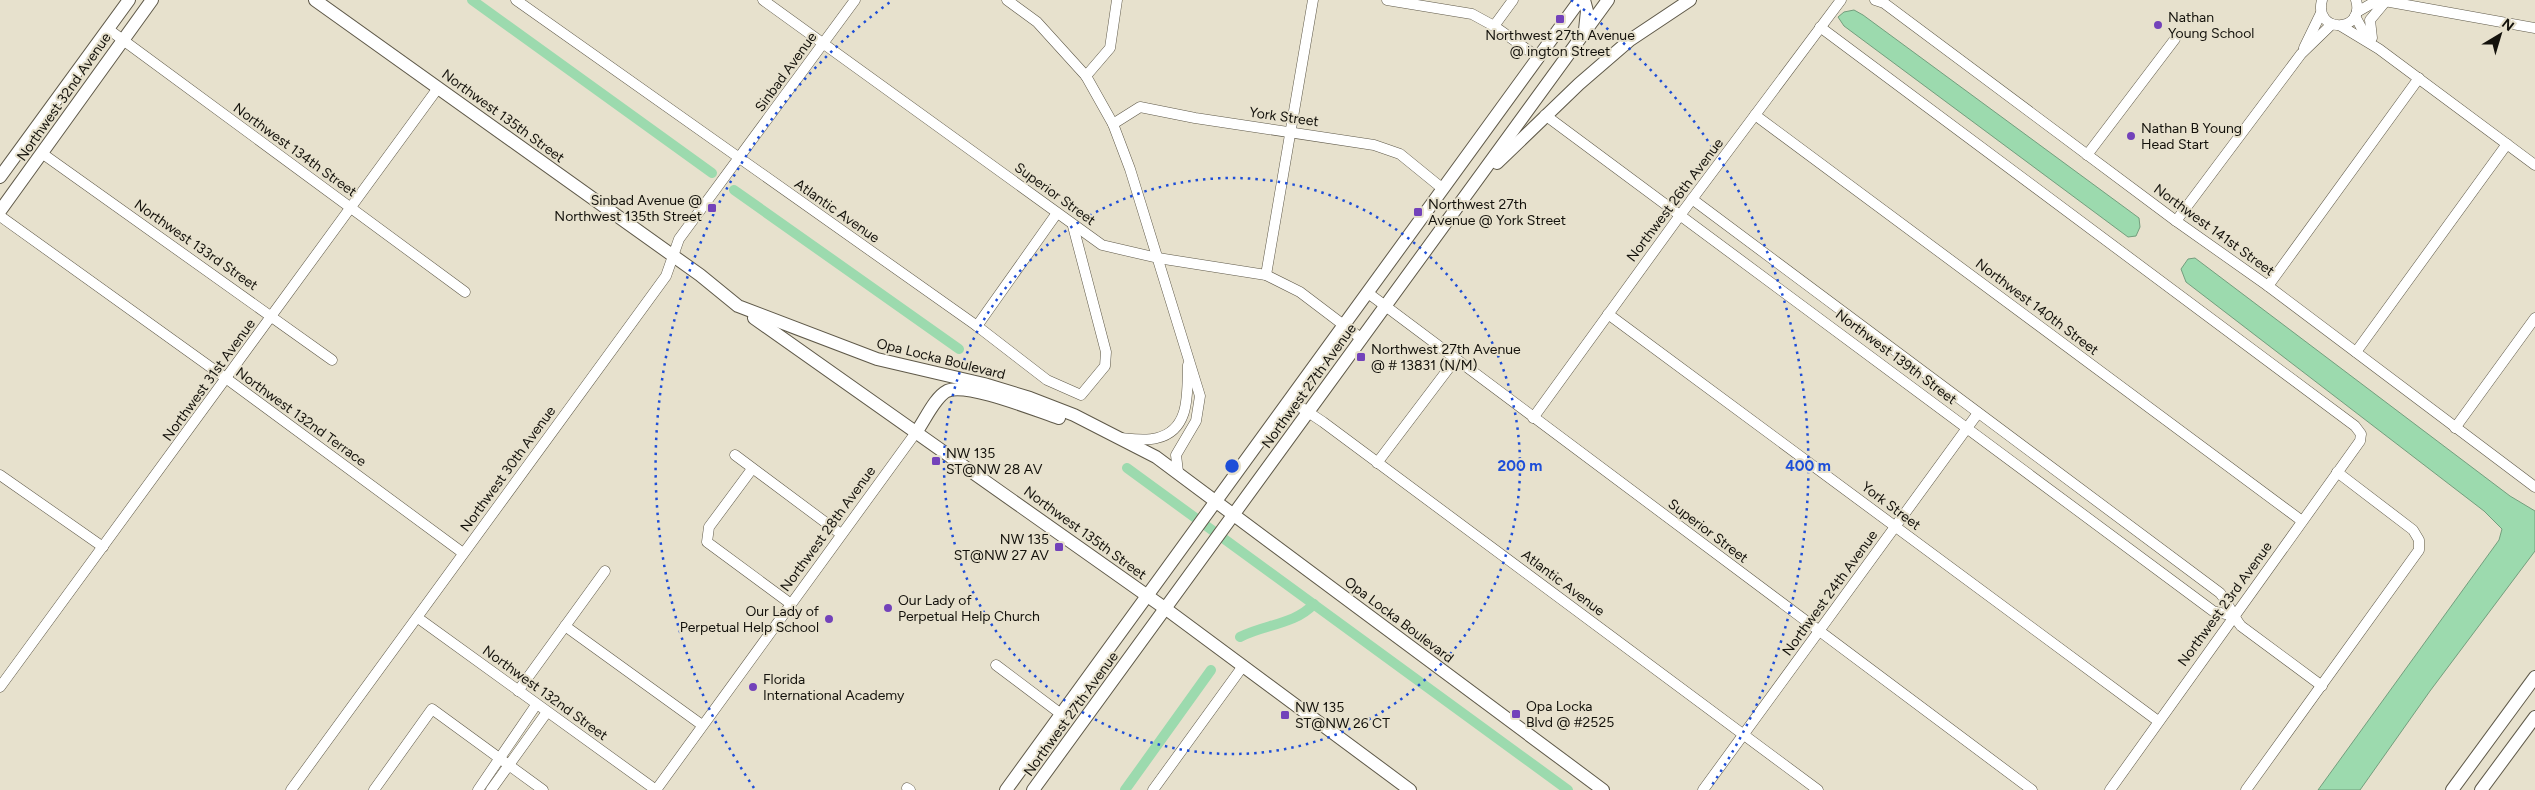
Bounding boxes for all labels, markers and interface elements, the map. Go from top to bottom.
place label: Nathan Young School [2168,9,2254,42]
north arrow [2475,10,2525,60]
marker: Northwest 27th Avenue @ ington Street [1554,13,1566,25]
text: N [2498,15,2517,35]
marker: Nathan Young School [2152,19,2164,31]
place label: Northwest 27th Avenue @ ington Street [1485,27,1635,60]
street label: Northwest 32nd Avenue [13,29,115,164]
street label: Sinbad Avenue [751,29,821,115]
street label: Northwest 135th Street [438,66,568,166]
street label: Northwest 134th Street [230,100,360,200]
street label: York Street [1248,104,1320,130]
place label: Nathan B Young Head Start [2141,120,2242,153]
marker: Nathan B Young Head Start [2125,130,2137,142]
street label: Northwest 26th Avenue [1623,135,1727,265]
street label: Superior Street [1011,159,1099,229]
street label: Atlantic Avenue [791,175,883,247]
street label: Northwest 141st Street [2150,180,2278,280]
place label: Sinbad Avenue @ Northwest 135th Street [554,192,702,225]
street label: Northwest 133rd Street [131,196,261,294]
place label: Northwest 27th Avenue @ York Street [1428,196,1566,229]
marker: Sinbad Avenue @ Northwest 135th Street [706,202,718,214]
marker: Northwest 27th Avenue @ York Street [1412,206,1424,218]
street label: Northwest 140th Street [1972,255,2102,359]
street label: Northwest 139th Street [1832,306,1960,408]
street label: Northwest 31st Avenue [159,315,259,444]
street label: Northwest 27th Avenue [1258,320,1360,452]
street label: Opa Locka Boulevard [875,335,1007,383]
place label: Northwest 27th Avenue @ # 13831 (N/M) [1371,341,1521,374]
marker: Northwest 27th Avenue @ # 13831 (N/M) [1355,351,1367,363]
street label: Northwest 132nd Terrace [232,364,370,470]
street label: Northwest 30th Avenue [457,403,559,535]
place label: NW 135 ST@NW 28 AV [946,445,1043,478]
marker: NW 135 ST@NW 28 AV [930,455,942,467]
centre of rings [1223,457,1241,475]
text: 200 m [1498,457,1542,475]
text: 400 m [1785,457,1831,475]
street label: Northwest 28th Avenue [777,463,879,595]
street label: York Street [1858,478,1924,534]
street label: Northwest 135th Street [1020,483,1150,583]
street label: Superior Street [1665,495,1751,567]
street label: Northwest 24th Avenue [1779,527,1881,659]
place label: NW 135 ST@NW 27 AV [954,531,1049,564]
street label: Northwest 23rd Avenue [2174,538,2276,670]
marker: NW 135 ST@NW 27 AV [1053,541,1065,553]
street label: Atlantic Avenue [1518,546,1608,620]
street label: Opa Locka Boulevard [1341,573,1457,667]
place label: Our Lady of Perpetual Help Church [898,592,1040,625]
marker: Our Lady of Perpetual Help Church [882,602,894,614]
place label: Our Lady of Perpetual Help School [680,603,820,636]
marker: Our Lady of Perpetual Help School [823,613,835,625]
street label: Northwest 132nd Street [479,642,611,744]
street label: Northwest 27th Avenue [1020,648,1122,780]
place label: Florida International Academy [763,671,905,704]
marker: Florida International Academy [747,681,759,693]
place label: Opa Locka Blvd @ #2525 [1526,698,1614,731]
place label: NW 135 ST@NW 26 CT [1295,699,1390,732]
marker: Opa Locka Blvd @ #2525 [1510,708,1522,720]
marker: NW 135 ST@NW 26 CT [1279,709,1291,721]

